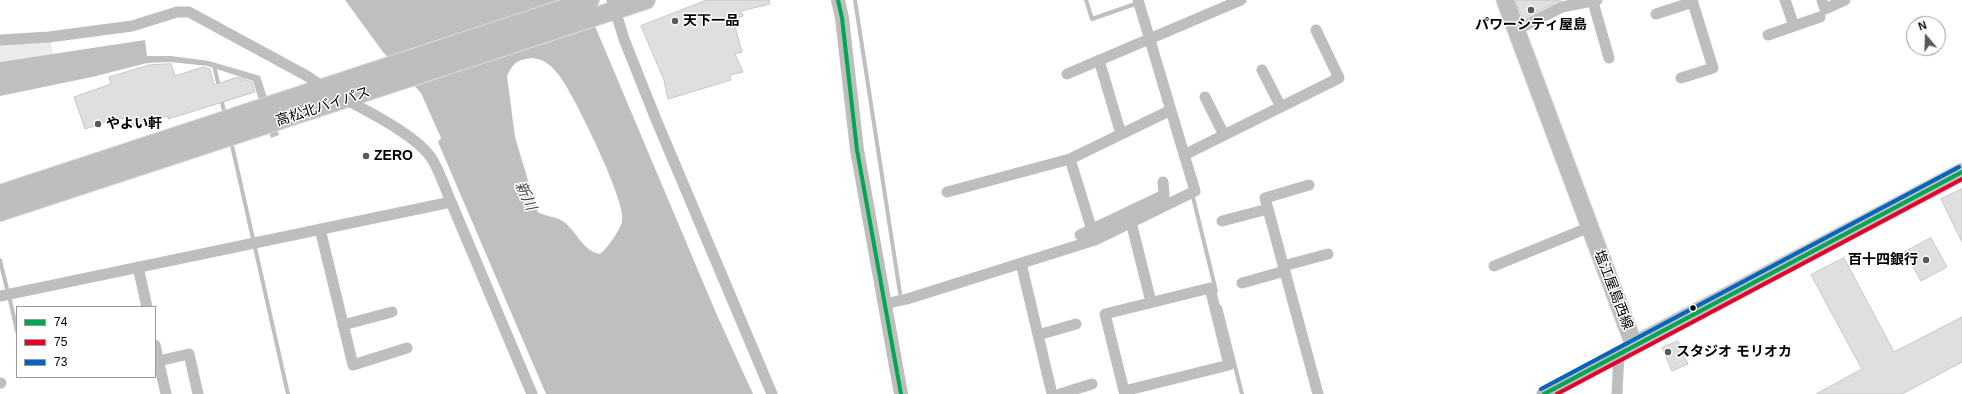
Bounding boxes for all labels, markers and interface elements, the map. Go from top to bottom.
marker: パワーシティ屋島 [1526,5,1536,15]
place label: 天下一品 [683,13,739,29]
marker: 天下一品 [670,16,680,26]
north arrow [1906,16,1946,56]
place label: パワーシティ屋島 [1475,17,1587,33]
text: N [1917,19,1928,33]
street label: 高松北バイパス [274,84,372,130]
place label: やよい軒 [106,116,162,132]
marker: やよい軒 [93,119,103,129]
place label: ZERO [374,148,413,164]
marker: ZERO [361,151,371,161]
water label: 新川 [511,179,539,213]
street label: 塩江屋島西線 [1590,248,1636,332]
place label: 百十四銀行 [1848,252,1918,268]
marker: 百十四銀行 [1921,255,1931,265]
unlabelled marker [1688,303,1698,313]
legend [16,306,156,378]
text: 74 [54,315,67,329]
text: 75 [54,335,67,349]
place label: スタジオ モリオカ [1676,344,1792,360]
marker: スタジオ モリオカ [1663,347,1673,357]
text: 73 [54,355,67,369]

